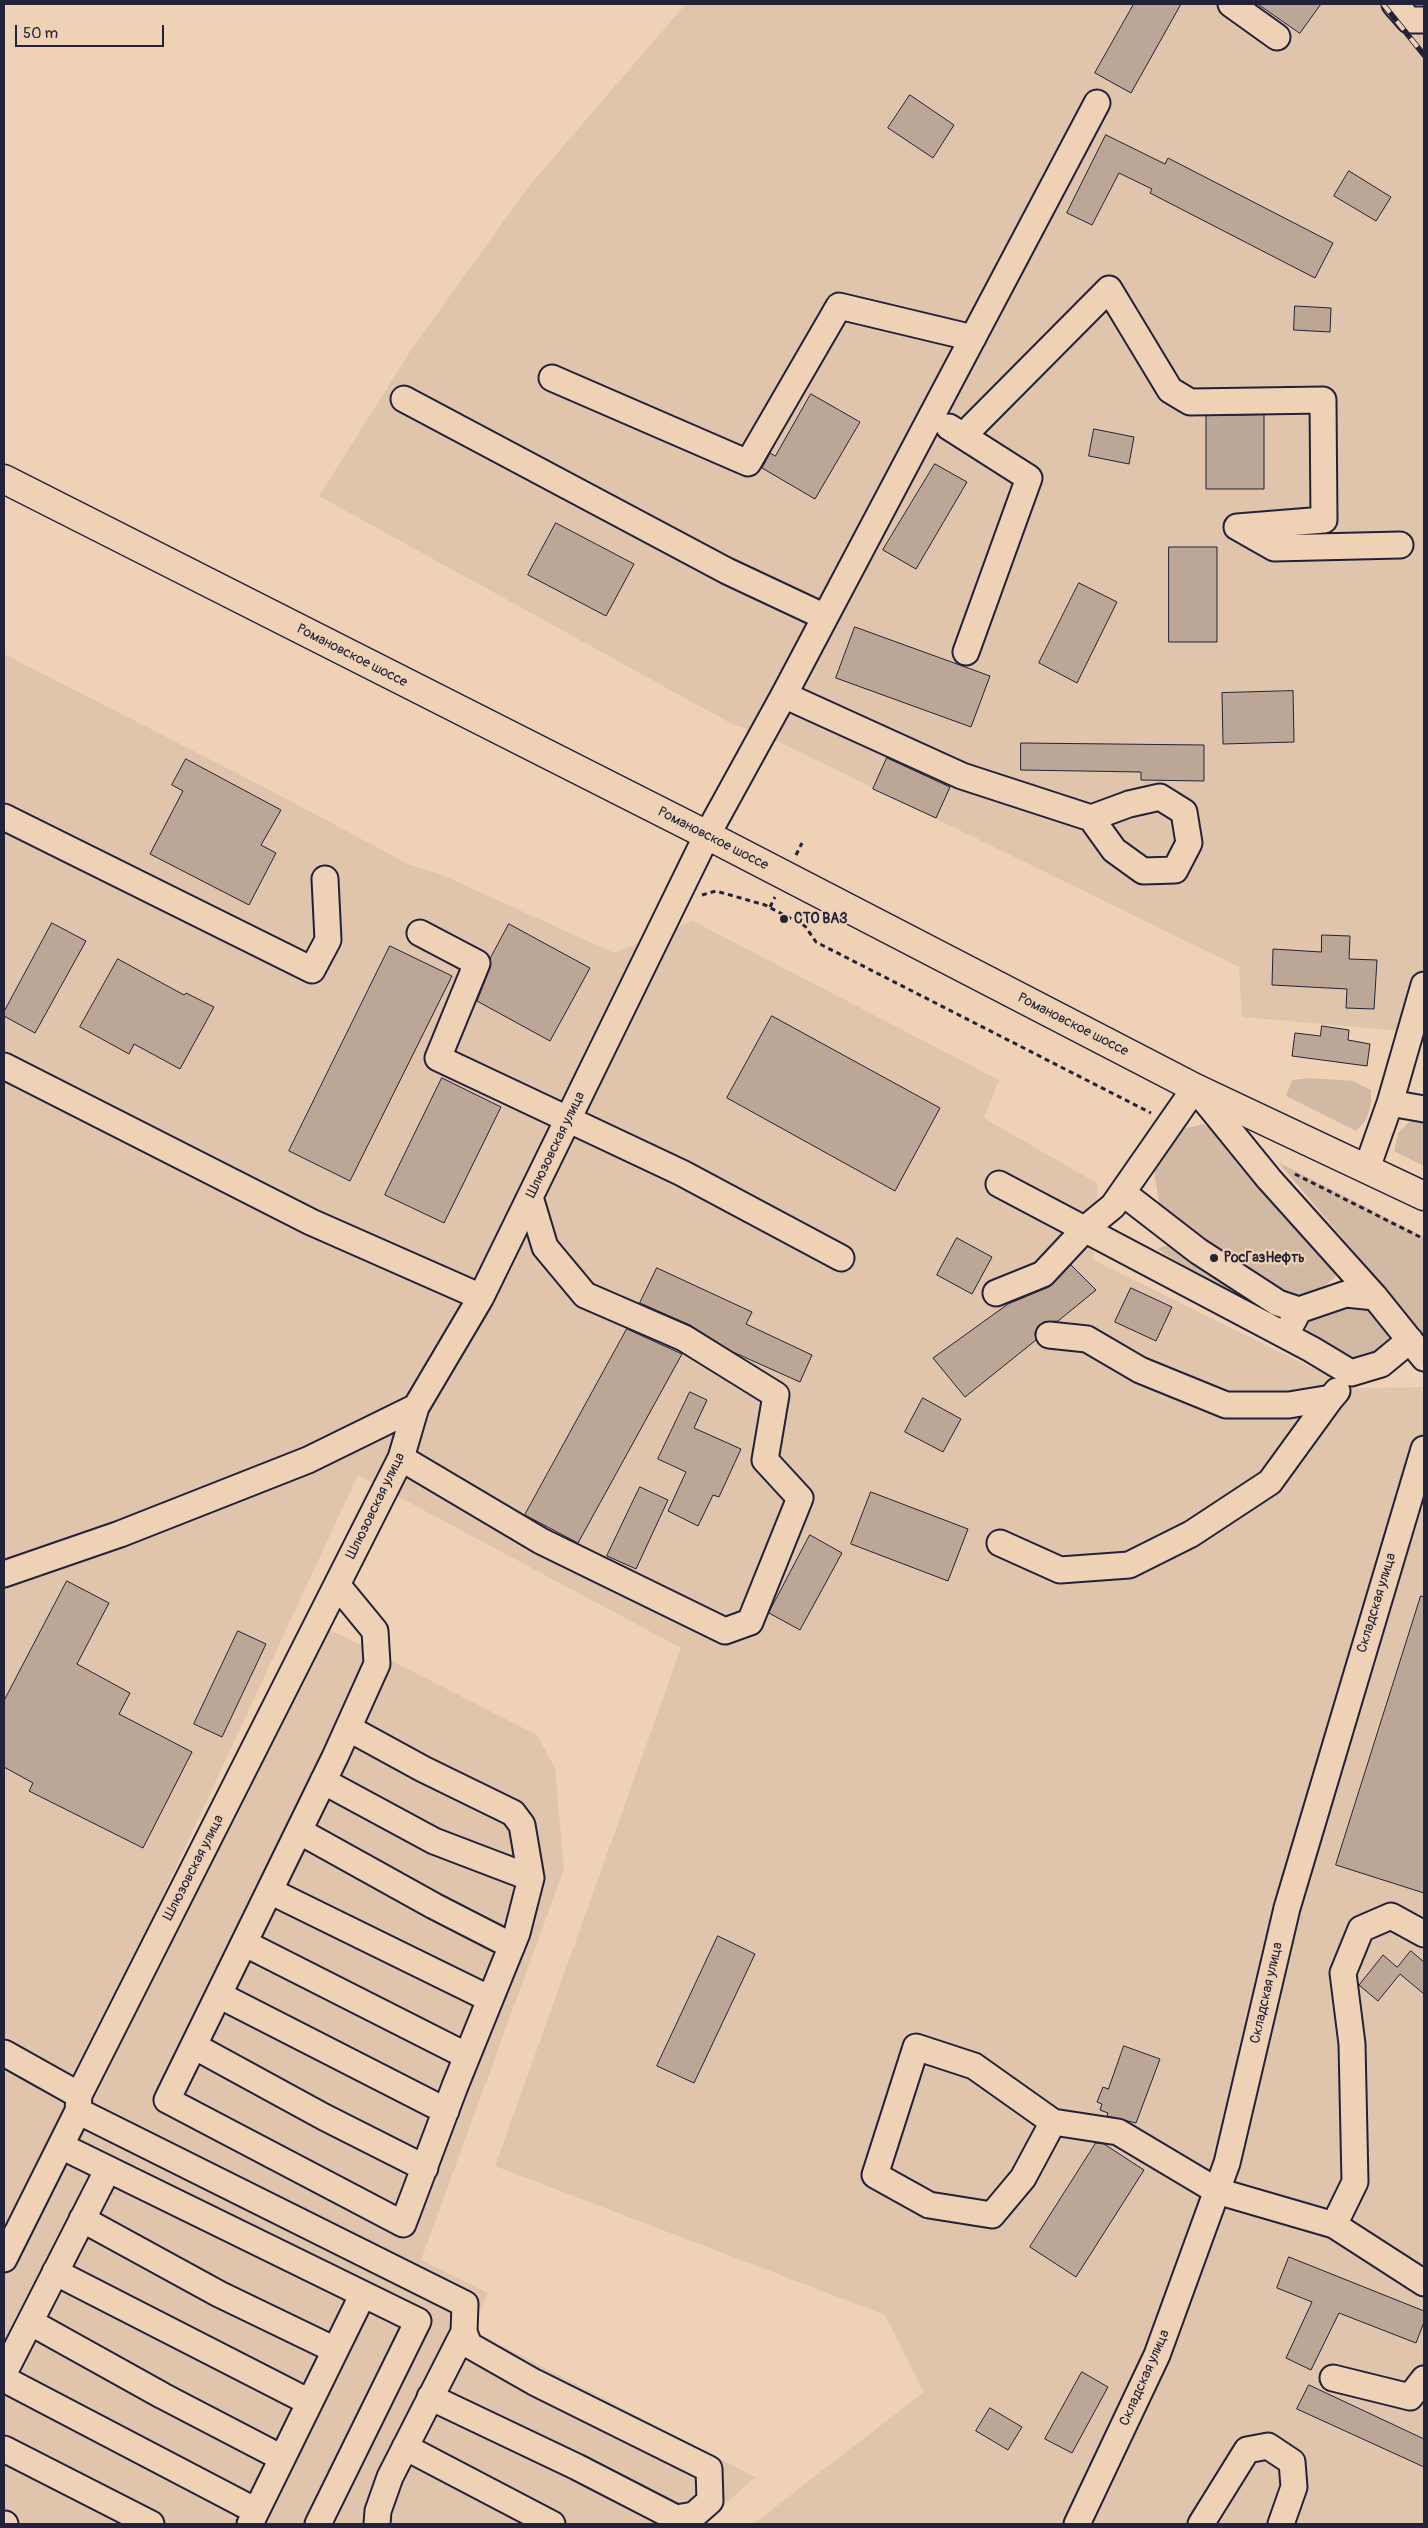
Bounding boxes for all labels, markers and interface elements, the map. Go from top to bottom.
scale bar [18,15,166,47]
text: 50 m [23,24,58,43]
street label: Романовское шоссе [294,621,410,691]
street label: Романовское шоссе [655,804,771,874]
place label: СТО ВАЗ [794,911,848,927]
marker: СТО ВАЗ [778,913,790,925]
street label: Романовское шоссе [1015,990,1131,1060]
street label: Шлюзовская улица [523,1089,589,1201]
place label: РосГазНефть [1224,1250,1305,1266]
marker: РосГазНефть [1208,1252,1220,1264]
street label: Шлюзовская улица [343,1450,409,1562]
street label: Складская улица [1354,1551,1400,1655]
street label: Шлюзовская улица [160,1812,228,1924]
street label: Складская улица [1247,1941,1287,2045]
street label: Складская улица [1116,2327,1174,2429]

